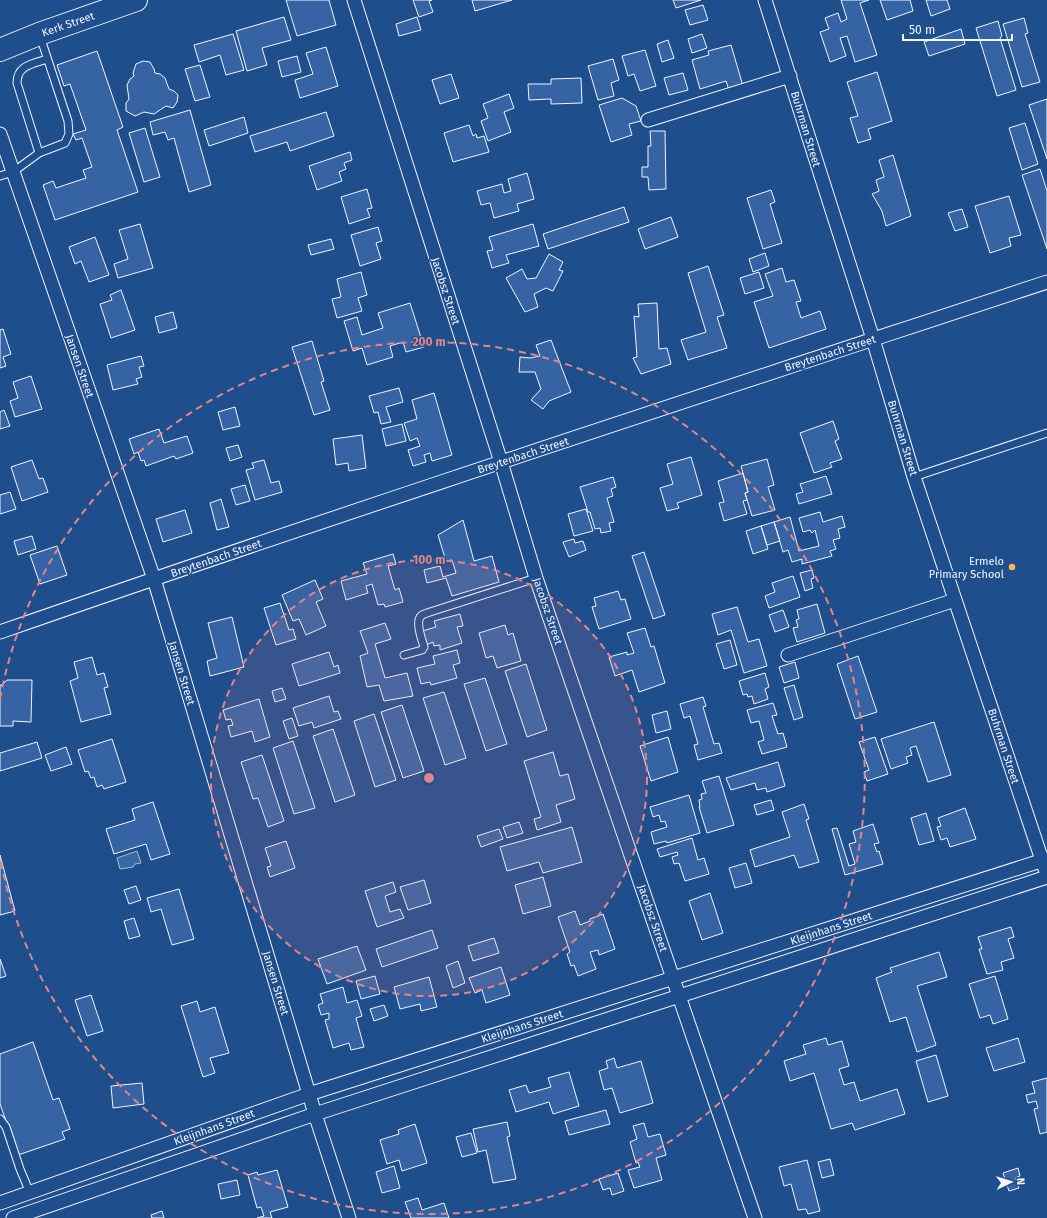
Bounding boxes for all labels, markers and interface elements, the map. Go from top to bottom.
street label: Kerk Street [40,9,96,40]
scale bar [903,16,1012,42]
text: 50 m [909,23,935,37]
street label: Buhrman Street [788,90,823,169]
street label: Jacobsz Street [429,256,463,326]
street label: Jansen Street [63,333,96,400]
street label: Breytenbach Street [783,333,877,374]
text: 200 m [412,335,446,349]
street label: Buhrman Street [885,399,920,478]
street label: Breytenbach Street [476,435,570,476]
street label: Breytenbach Street [169,537,263,580]
text: 100 m [413,553,445,567]
place label: Ermelo Primary School [929,555,1004,581]
marker: Ermelo Primary School [1007,562,1017,572]
street label: Jacobsz Street [530,576,565,646]
street label: Jansen Street [166,640,197,707]
street label: Buhrman Street [985,707,1022,785]
centre of rings [422,771,436,785]
street label: Jacobsz Street [635,883,670,953]
street label: Kleijnhans Street [789,909,874,948]
street label: Jansen Street [260,950,291,1017]
street label: Kleijnhans Street [480,1007,565,1046]
street label: Kleijnhans Street [172,1107,256,1148]
north arrow [991,1162,1031,1202]
text: N [1014,1177,1027,1185]

